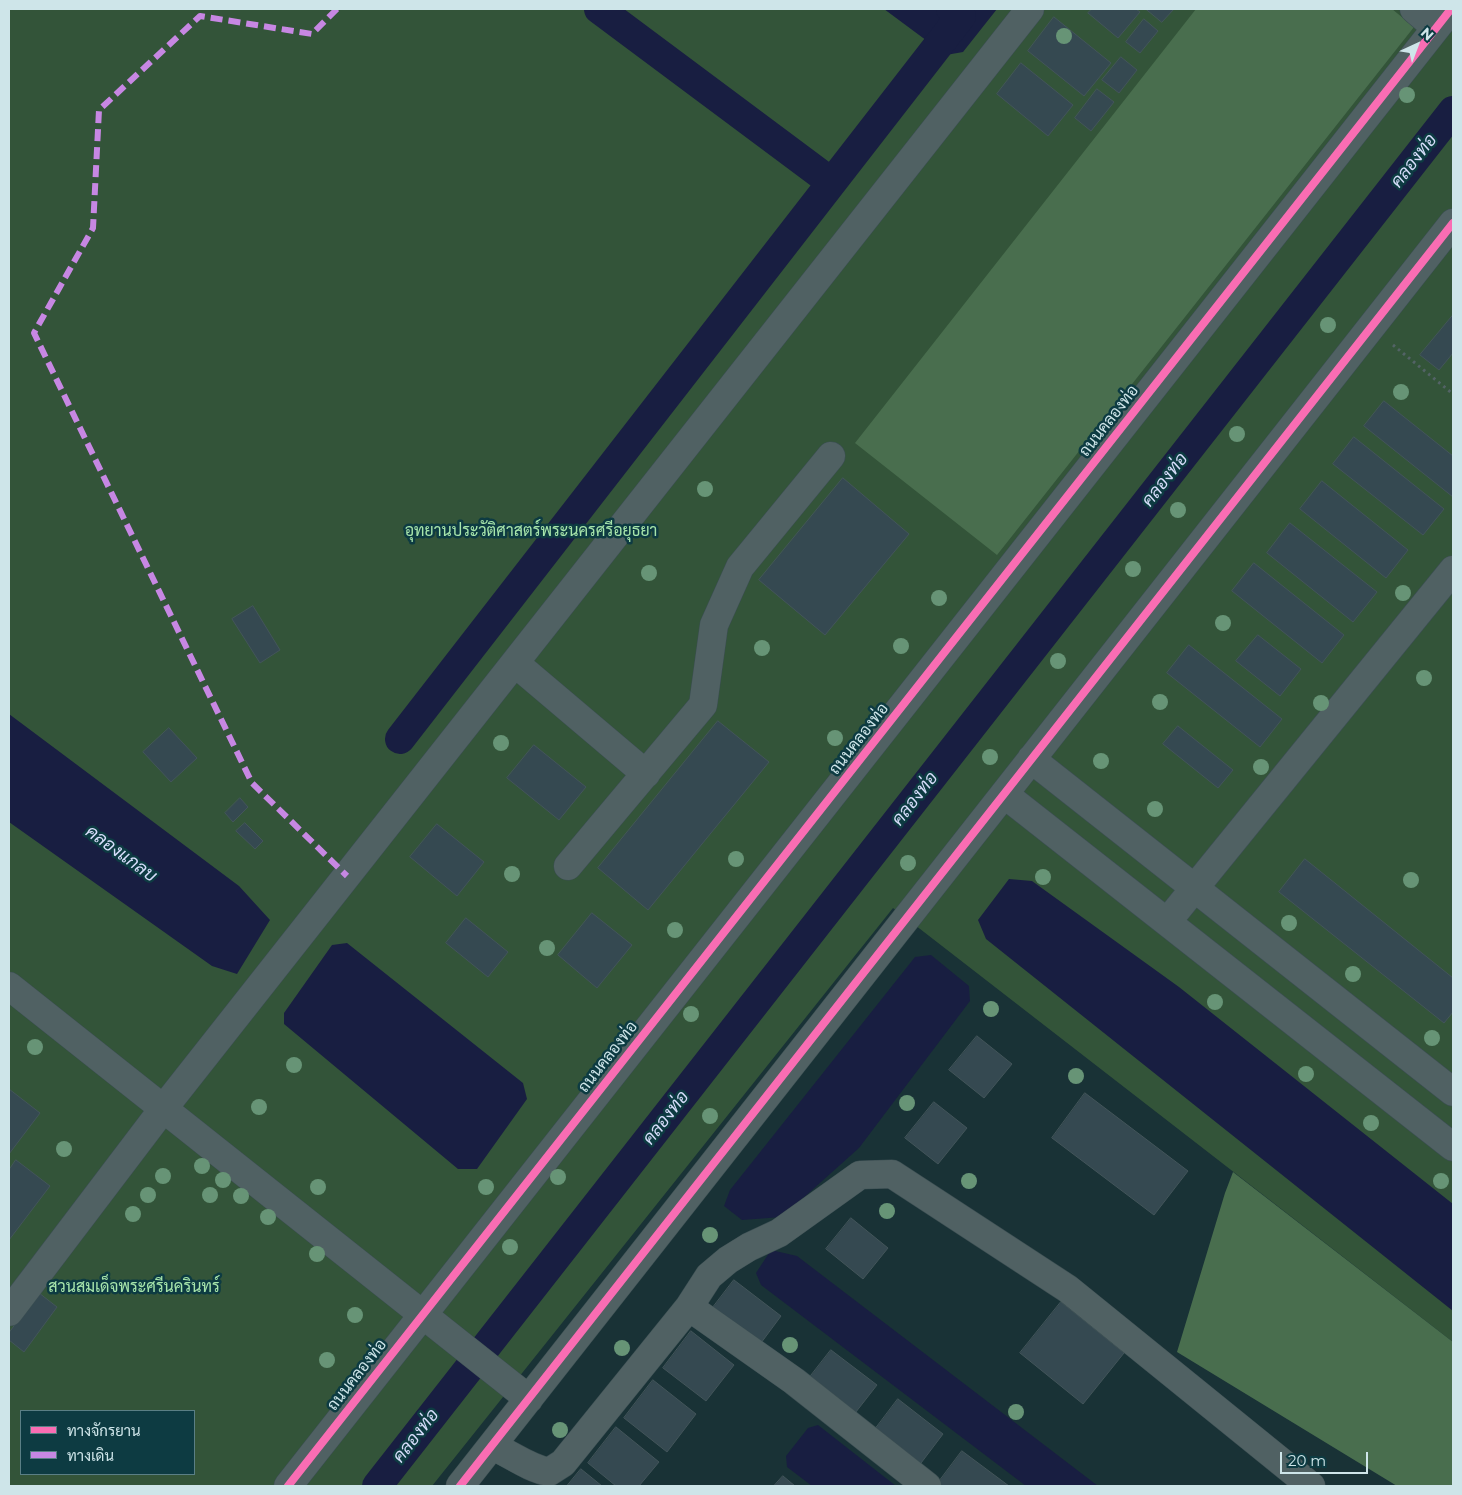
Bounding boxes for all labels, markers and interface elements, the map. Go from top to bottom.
north arrow [1392,20,1442,70]
text: N [1417,24,1438,44]
water label: คลองท่อ [1386,130,1442,192]
street label: ถนนคลองท่อ [1075,382,1143,460]
water label: คลองท่อ [1137,449,1193,511]
park label: อุทยานประวัติศาสตร์พระนครศรีอยุธยา [405,521,657,541]
street label: ถนนคลองท่อ [825,700,893,778]
water label: คลองท่อ [887,768,943,830]
water label: คลองแกลบ [81,821,161,887]
street label: ถนนคลองท่อ [574,1018,642,1096]
water label: คลองท่อ [638,1087,694,1149]
park label: สวนสมเด็จพระศรีนครินทร์ [48,1277,220,1297]
street label: ถนนคลองท่อ [323,1336,391,1414]
water label: คลองท่อ [388,1405,444,1467]
legend [20,1410,195,1475]
text: ทางจักรยาน [67,1421,141,1440]
scale bar [1282,1442,1370,1474]
text: ทางเดิน [67,1446,114,1465]
text: 20 m [1288,1451,1326,1470]

